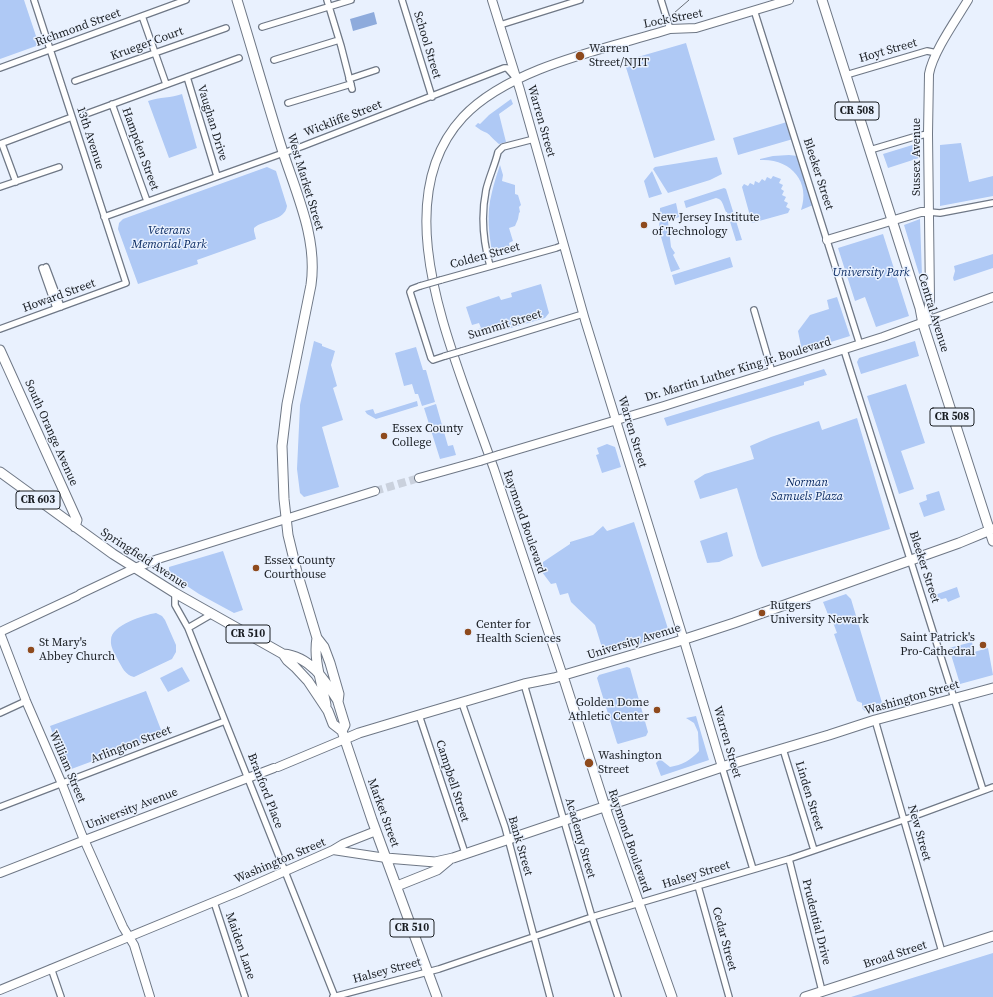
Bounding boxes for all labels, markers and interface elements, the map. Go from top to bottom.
street label: Richmond Street [33,6,123,50]
street label: Lock Street [642,6,704,32]
street label: School Street [410,10,444,80]
street label: Krueger Court [109,24,185,64]
street label: Hoyt Street [857,36,919,66]
place label: Warren Street/NJIT [589,42,649,70]
marker: Warren Street/NJIT [574,50,586,62]
street label: Vaughan Drive [194,83,230,163]
street label: Warren Street [524,83,558,159]
street label: Wickliffe Street [302,98,384,140]
road number: CR 508 [835,102,879,120]
street label: 13th Avenue [73,105,107,171]
street label: Hampden Street [118,106,162,192]
street label: Sussex Avenue [910,118,924,196]
street label: West Market Street [283,132,327,232]
street label: Bleeker Street [800,136,836,212]
place label: New Jersey Institute of Technology [652,211,759,239]
marker: New Jersey Institute of Technology [639,220,649,230]
park label: Veterans Memorial Park [131,224,207,252]
street label: Colden Street [449,240,521,272]
park label: University Park [832,266,910,280]
street label: Central Avenue [914,272,952,354]
street label: Howard Street [21,276,97,316]
street label: Summit Street [467,307,543,343]
street label: Dr. Martin Luther King Jr. Boulevard [643,335,833,405]
street label: South Orange Avenue [21,378,81,488]
street label: Warren Street [614,395,650,469]
road number: CR 508 [930,408,974,426]
place label: Essex County College [392,422,463,450]
marker: Essex County College [379,431,389,441]
street label: Raymond Boulevard [500,468,548,576]
park label: Norman Samuels Plaza [771,476,843,504]
road number: CR 603 [16,491,60,509]
street label: Springfield Avenue [98,525,190,593]
street label: Bleeker Street [906,529,942,605]
place label: Essex County Courthouse [264,554,335,582]
marker: Essex County Courthouse [251,563,261,573]
place label: Rutgers University Newark [770,599,869,627]
marker: Rutgers University Newark [757,608,767,618]
place label: Center for Health Sciences [476,618,561,646]
street label: University Avenue [586,621,682,663]
road number: CR 510 [226,625,270,643]
marker: Center for Health Sciences [463,627,473,637]
place label: Saint Patrick's Pro-Cathedral [900,631,975,659]
place label: St Mary's Abbey Church [39,636,115,664]
marker: Saint Patrick's Pro-Cathedral [978,640,988,650]
marker: St Mary's Abbey Church [26,645,36,655]
street label: Washington Street [863,678,961,718]
place label: Golden Dome Athletic Center [568,696,649,724]
street label: Warren Street [710,704,744,780]
marker: Golden Dome Athletic Center [652,705,662,715]
street label: Arlington Street [89,723,173,767]
street label: William Street [45,729,89,805]
street label: Campbell Street [432,738,472,824]
place label: Washington Street [598,749,662,777]
street label: Branford Place [244,751,286,831]
marker: Washington Street [583,757,595,769]
street label: Linden Street [792,759,826,833]
street label: Market Street [364,777,402,849]
street label: University Avenue [84,785,180,833]
street label: Raymond Boulevard [605,787,653,895]
street label: Academy Street [562,796,598,880]
street label: New Street [904,803,934,863]
street label: Bank Street [505,815,535,877]
street label: Washington Street [232,835,328,887]
street label: Halsey Street [660,858,732,892]
street label: Prudential Drive [798,878,834,966]
street label: Cedar Street [709,906,739,972]
street label: Maiden Lane [222,911,258,981]
road number: CR 510 [390,919,434,937]
street label: Broad Street [861,938,929,972]
street label: Halsey Street [351,955,423,987]

